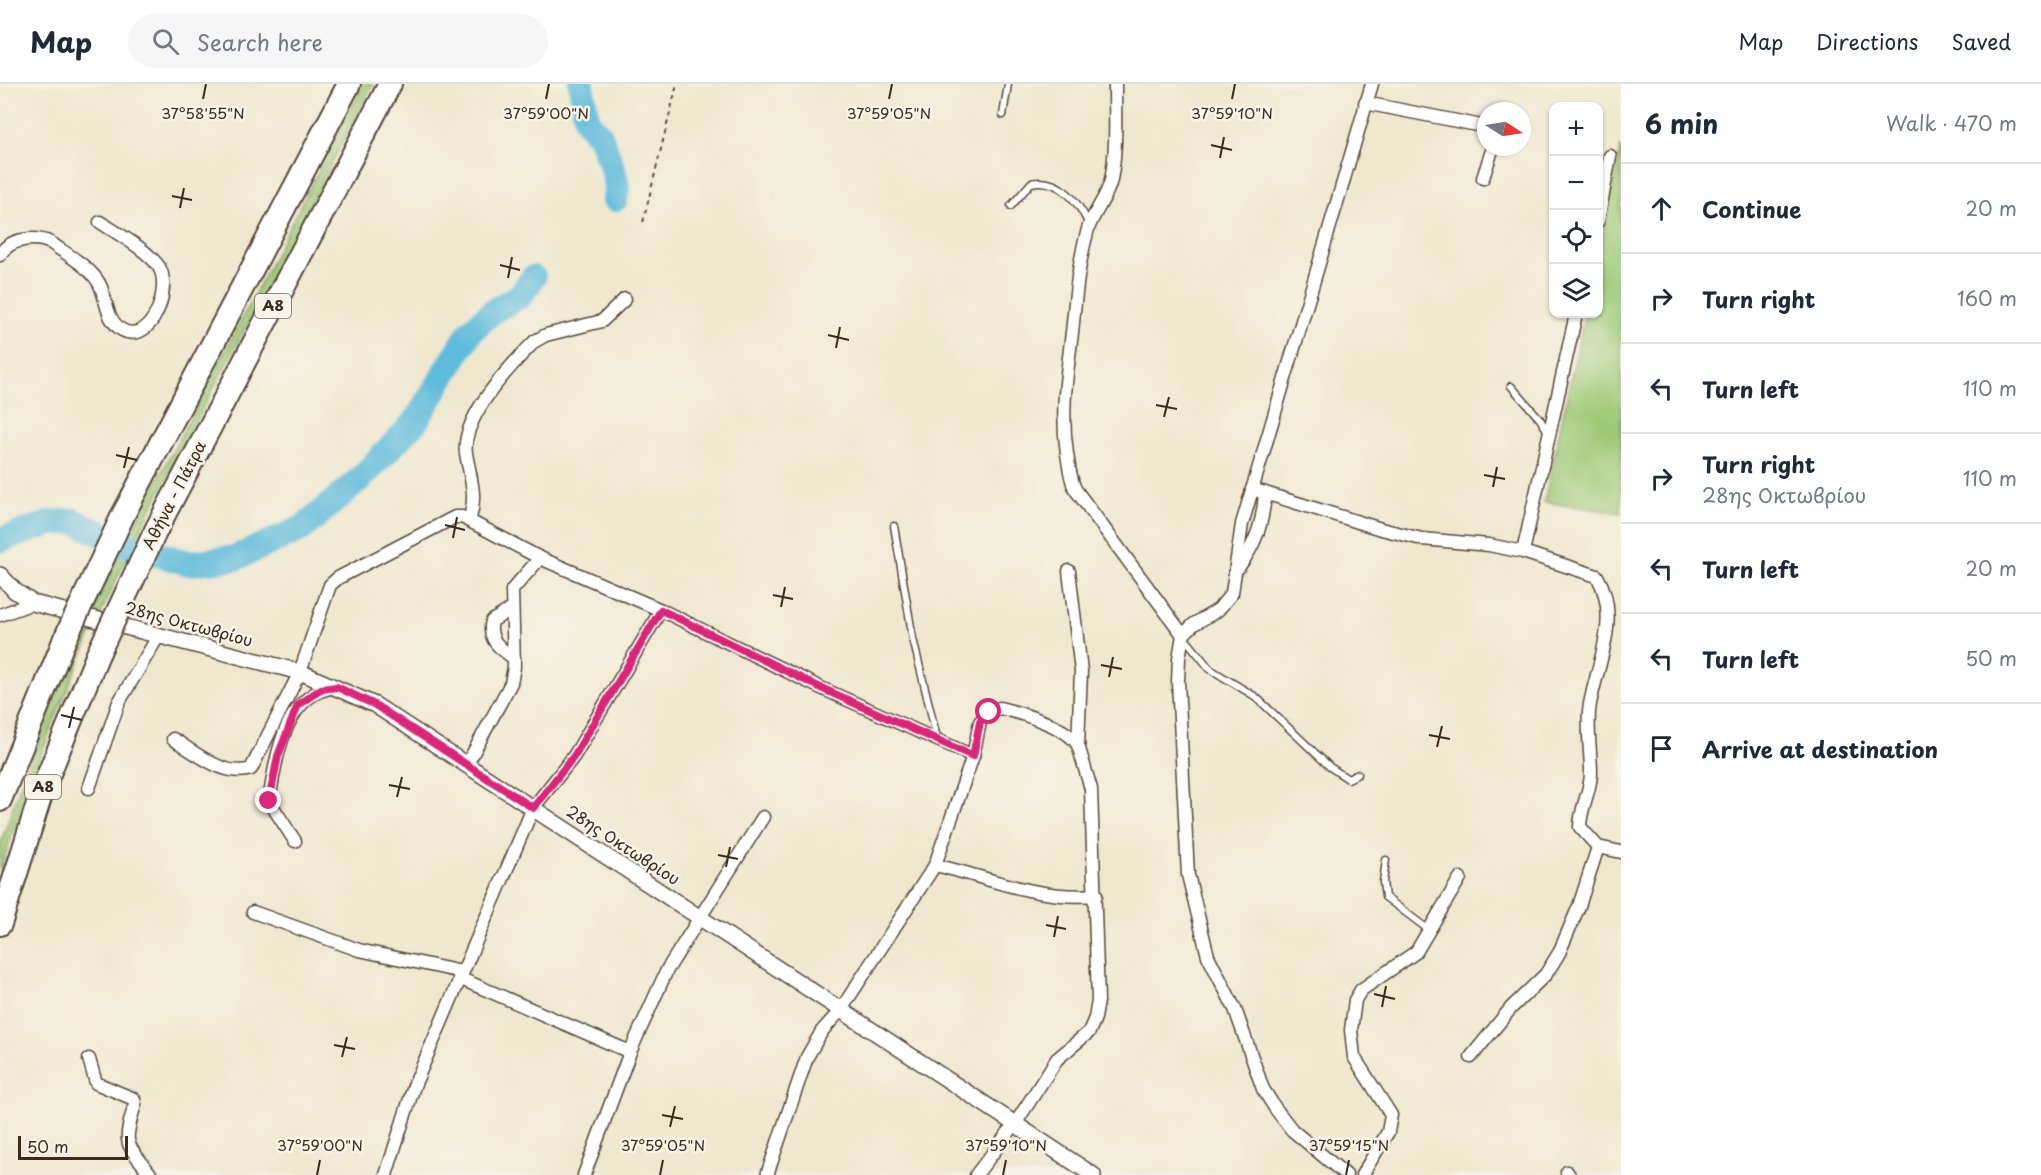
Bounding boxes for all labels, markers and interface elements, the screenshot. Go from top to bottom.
search box [128,14,548,68]
text: Map [30,20,92,63]
icon: search [149,25,182,58]
text: Search here [197,25,323,58]
text: Map [1738,25,1783,57]
text: Directions [1816,25,1918,57]
text: Saved [1951,25,2011,57]
text: 37°58'55"N [161,101,245,124]
text: 37°59'00"N [503,101,589,124]
text: 37°59'05"N [847,101,931,124]
text: 37°59'10"N [1191,101,1273,124]
north arrow [1477,102,1531,156]
map controls [1549,102,1603,318]
button: + [1549,102,1603,156]
text: 6 min [1645,104,1718,143]
text: Walk · 470 m [1886,108,2017,138]
button: − [1549,156,1603,210]
icon: ahead [1645,192,1678,225]
text: Continue [1702,192,1801,225]
text: 20 m [1965,193,2017,223]
button: locate [1549,210,1603,264]
button: layers [1549,264,1603,318]
icon: right [1645,282,1678,315]
text: Turn right [1702,282,1815,315]
text: 160 m [1957,283,2017,313]
road number: Α8 [255,294,291,318]
icon: left [1645,372,1678,405]
text: Turn left [1702,372,1799,405]
text: 110 m [1963,373,2017,403]
street label: Αθήνα - Πάτρα [135,435,211,553]
text: Turn right [1702,447,1815,480]
icon: right [1645,462,1678,495]
text: 110 m [1963,463,2017,493]
text: 28ης Οκτωβρίου [1702,480,1866,510]
icon: left [1645,552,1678,585]
text: Turn left [1702,552,1799,585]
text: 20 m [1965,553,2017,583]
street label: 28ης Οκτωβρίου [123,594,256,652]
icon: left [1645,642,1678,675]
text: Turn left [1702,642,1799,675]
text: 50 m [1965,643,2017,673]
route start [975,698,1001,724]
icon: arrive [1645,732,1678,765]
text: Arrive at destination [1702,732,1938,765]
road number: Α8 [25,775,61,799]
route end [255,787,281,813]
street label: 28ης Οκτωβρίου [562,798,685,890]
scale bar [18,1133,128,1160]
text: 37°59'00"N [277,1133,363,1156]
text: 37°59'05"N [621,1133,705,1156]
text: 37°59'10"N [965,1133,1047,1156]
text: 37°59'15"N [1309,1133,1389,1156]
text: 50 m [27,1134,68,1158]

